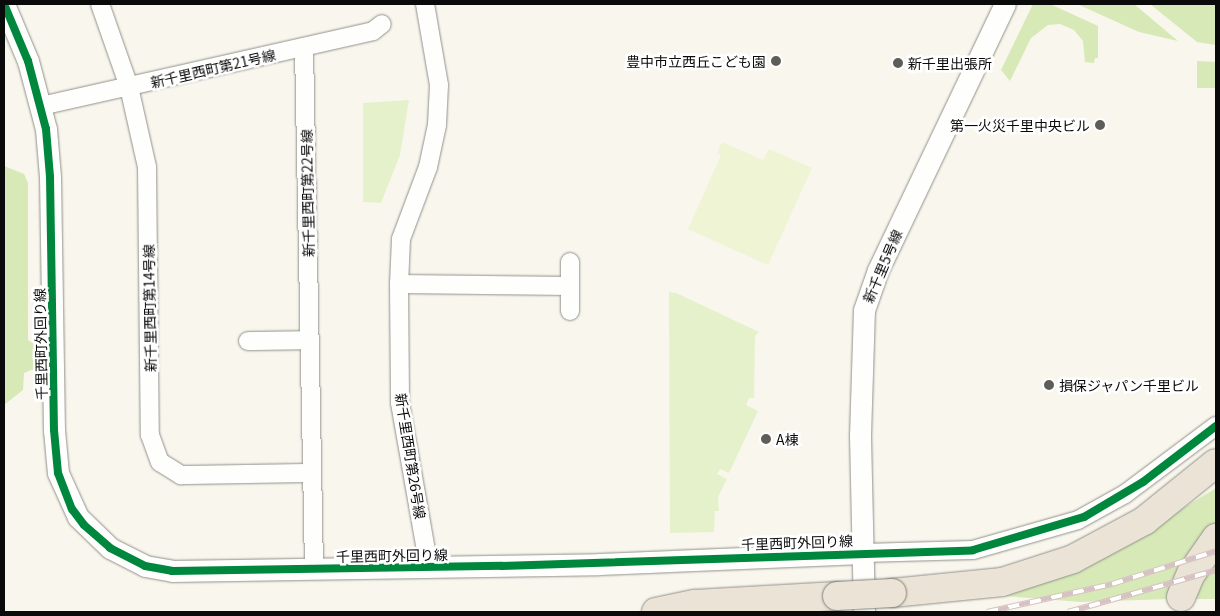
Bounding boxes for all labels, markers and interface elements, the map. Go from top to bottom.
street label: 新千里西町第21号線 [149,45,277,91]
place label: 豊中市立西丘こども園 [626,53,766,69]
marker: 豊中市立西丘こども園 [770,55,782,67]
place label: 新千里出張所 [908,55,992,71]
marker: 新千里出張所 [892,57,904,69]
place label: 第一火災千里中央ビル [950,117,1090,133]
marker: 第一火災千里中央ビル [1094,119,1106,131]
street label: 新千里西町第22号線 [297,129,317,257]
street label: 新千里5号線 [859,227,905,305]
street label: 新千里西町第14号線 [139,244,159,372]
street label: 千里西町外回り線 [31,288,49,400]
place label: 損保ジャパン千里ビル [1059,377,1199,393]
marker: 損保ジャパン千里ビル [1043,379,1055,391]
street label: 新千里西町第26号線 [393,392,429,520]
place label: A棟 [776,431,799,447]
marker: A棟 [760,433,772,445]
street label: 千里西町外回り線 [741,532,853,552]
street label: 千里西町外回り線 [336,546,448,564]

